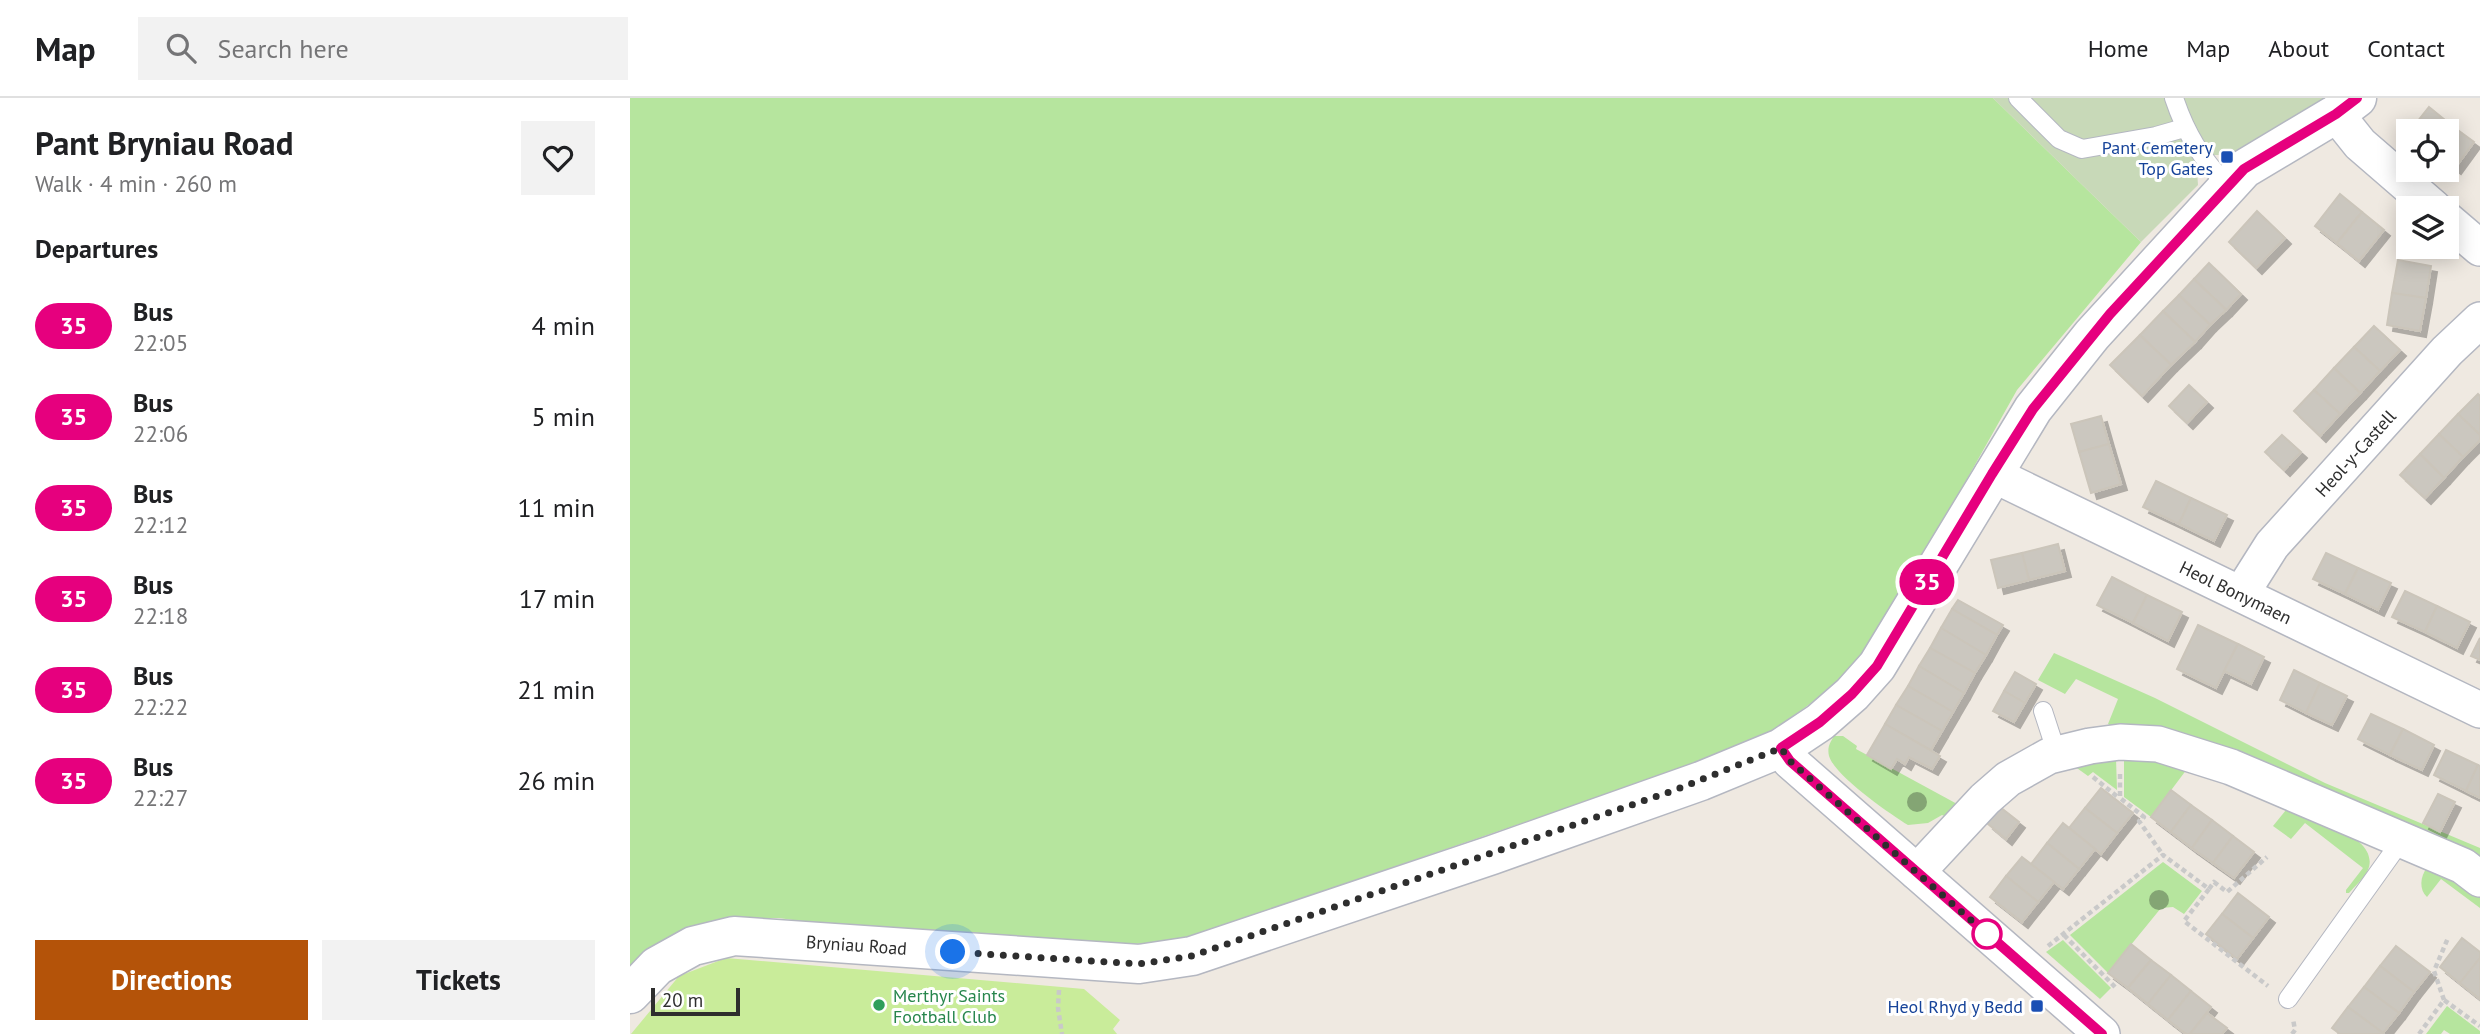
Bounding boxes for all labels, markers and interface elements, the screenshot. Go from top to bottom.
search box [138,17,628,80]
text: Map [35,27,96,70]
icon: search [162,29,200,67]
text: Search here [218,32,349,65]
text: Home [2088,33,2148,64]
text: Map [2186,33,2230,64]
text: About [2268,33,2329,64]
text: Contact [2367,33,2445,64]
map controls [2396,119,2459,259]
button: locate [2396,119,2459,182]
text: Pant Bryniau Road [35,121,294,164]
button: heart [521,121,595,195]
place label: Pant Cemetery Top Gates [2102,136,2214,180]
marker: Pant Cemetery Top Gates [2219,149,2235,165]
text: Walk · 4 min · 260 m [35,169,237,198]
button: layers [2396,196,2459,259]
text: Departures [35,232,158,265]
text: Bus [133,295,173,328]
text: 4 min [532,309,595,342]
text: 35 [60,310,87,341]
text: 22:05 [133,328,188,357]
text: Bus [133,386,173,419]
text: 5 min [532,400,595,433]
text: 35 [60,401,87,432]
street label: Heol-y-Castell [2310,404,2401,501]
text: 22:06 [133,419,188,448]
text: Bus [133,477,173,510]
text: 11 min [517,491,595,524]
text: 35 [60,492,87,523]
text: 22:12 [133,510,188,539]
street label: Heol Bonymaen [2176,555,2296,629]
line badge: 35 [1896,559,1958,605]
text: 35 [1913,566,1941,597]
text: Bus [133,568,173,601]
text: 17 min [519,582,595,615]
text: 35 [60,583,87,614]
text: 22:18 [133,601,188,630]
text: Bus [133,659,173,692]
text: 21 min [517,673,595,706]
text: 35 [60,674,87,705]
text: 22:22 [133,692,188,721]
text: Bus [133,750,173,783]
text: 26 min [517,764,595,797]
text: 35 [60,765,87,796]
text: 22:27 [133,783,188,812]
unlabelled marker [1972,919,2002,949]
street label: Bryniau Road [805,929,908,959]
your location [935,934,970,969]
button: Directions [35,940,308,1020]
button: Tickets [322,940,595,1020]
place label: Merthyr Saints Football Club [893,984,1005,1028]
scale bar [651,985,740,1017]
text: 20 m [662,988,703,1012]
place label: Heol Rhyd y Bedd [1887,995,2023,1018]
marker: Merthyr Saints Football Club [871,997,887,1013]
marker: Heol Rhyd y Bedd [2029,998,2045,1014]

